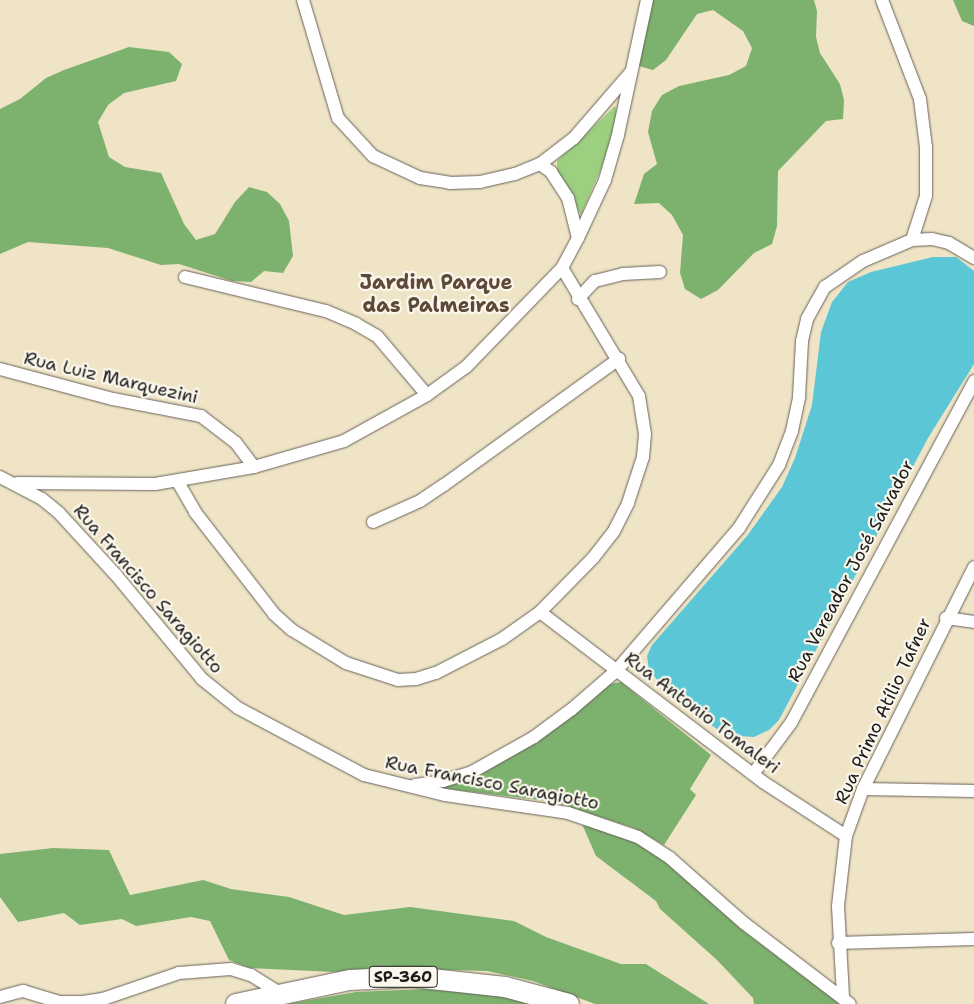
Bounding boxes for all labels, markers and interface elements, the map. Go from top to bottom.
district label: Jardim Parque das Palmeiras [360,270,512,317]
street label: Rua Luiz Marquezini [22,347,200,409]
street label: Rua Vereador José Salvador [783,456,919,686]
street label: Rua Francisco Saragiotto [69,500,227,678]
street label: Rua Primo Atílio Tafner [830,614,936,808]
street label: Rua Antonio Tomaleri [620,648,784,778]
street label: Rua Francisco Saragiotto [383,752,601,814]
road number: SP-360 [368,964,438,990]

